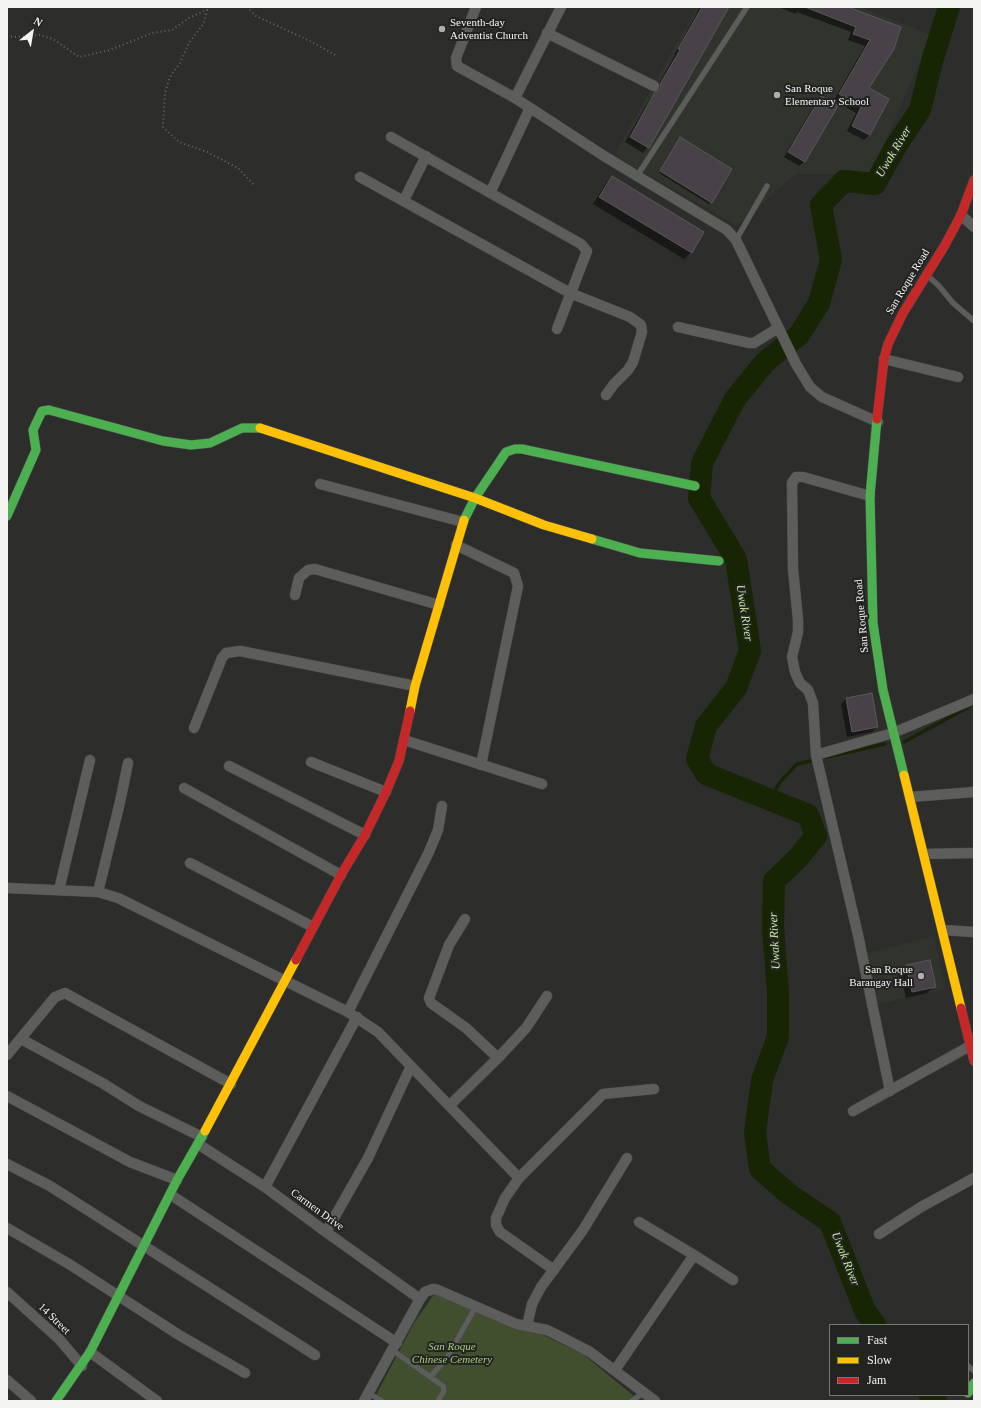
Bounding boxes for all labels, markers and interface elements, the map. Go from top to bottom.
north arrow [12,12,52,52]
text: N [32,15,45,29]
place label: Seventh-day Adventist Church [450,16,528,42]
marker: Seventh-day Adventist Church [437,24,447,34]
place label: San Roque Elementary School [785,82,869,108]
marker: San Roque Elementary School [772,90,782,100]
water label: Uwak River [873,124,915,180]
street label: San Roque Road [883,247,933,317]
street label: San Roque Road [852,579,872,653]
water label: Uwak River [732,584,756,642]
water label: Uwak River [766,912,784,970]
place label: San Roque Barangay Hall [849,963,913,989]
marker: San Roque Barangay Hall [916,971,926,981]
street label: Carmen Drive [288,1186,346,1234]
water label: Uwak River [828,1230,862,1288]
street label: 14 Street [35,1301,73,1337]
legend [829,1324,969,1396]
text: Fast [867,1333,887,1347]
park label: San Roque Chinese Cemetery [412,1340,492,1366]
text: Slow [867,1353,892,1367]
text: Jam [867,1373,886,1387]

